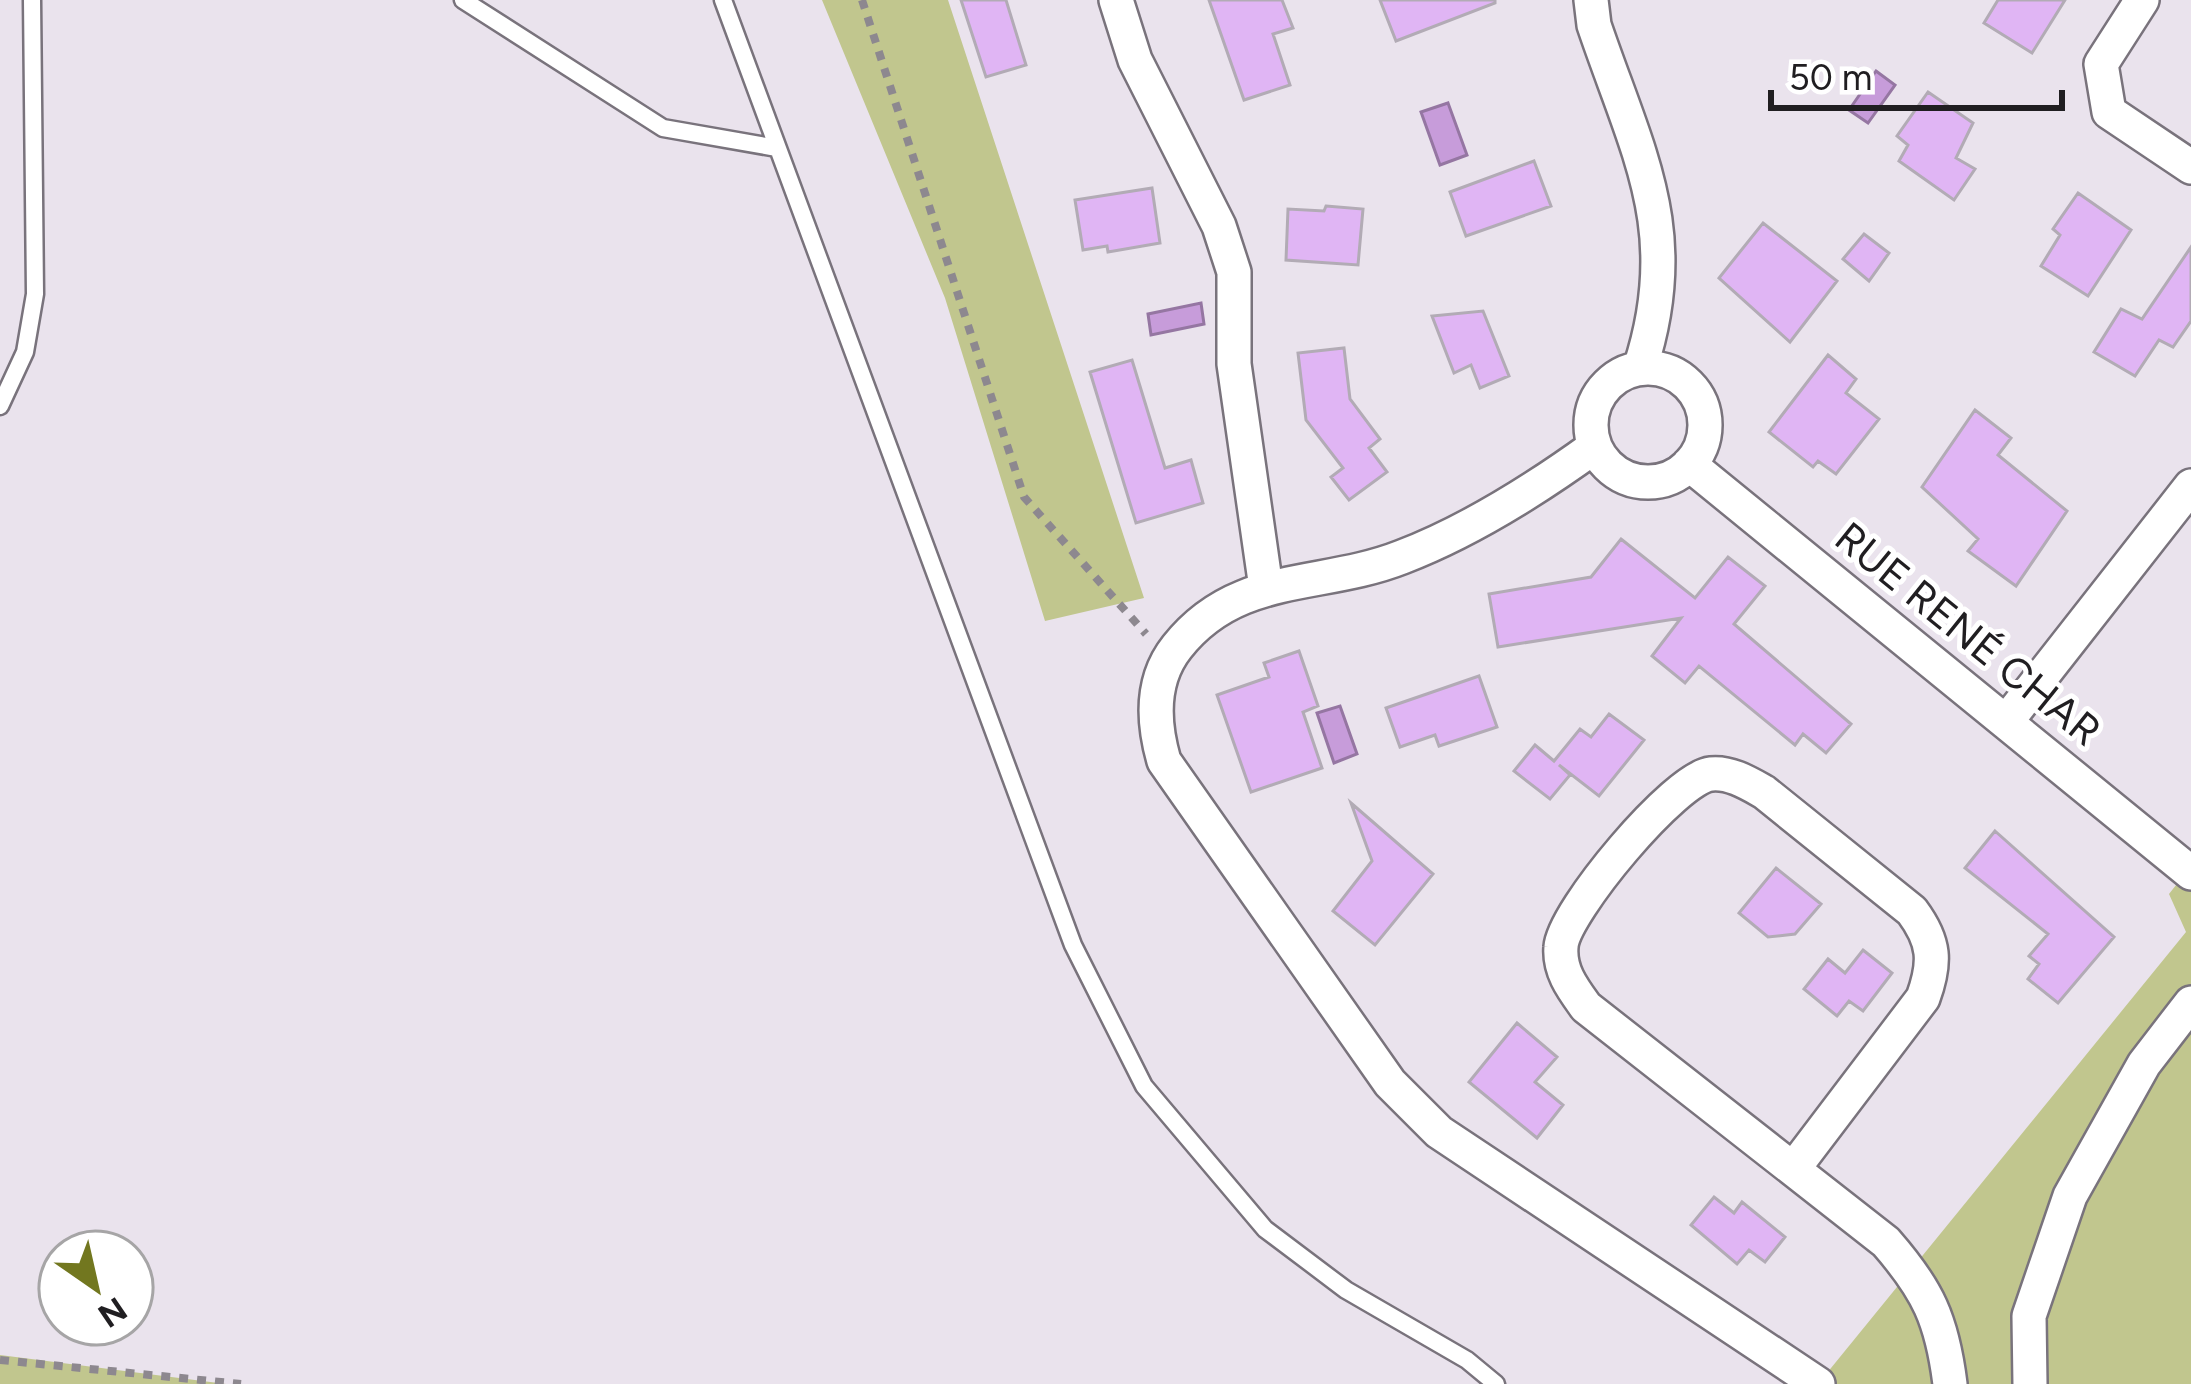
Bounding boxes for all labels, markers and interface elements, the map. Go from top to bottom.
scale bar [1771,36,2062,110]
text: 50 m [1789,56,1872,99]
street label: RUE RENÉ CHAR [1825,511,2111,757]
north arrow [36,1228,156,1348]
text: N [91,1289,134,1336]

